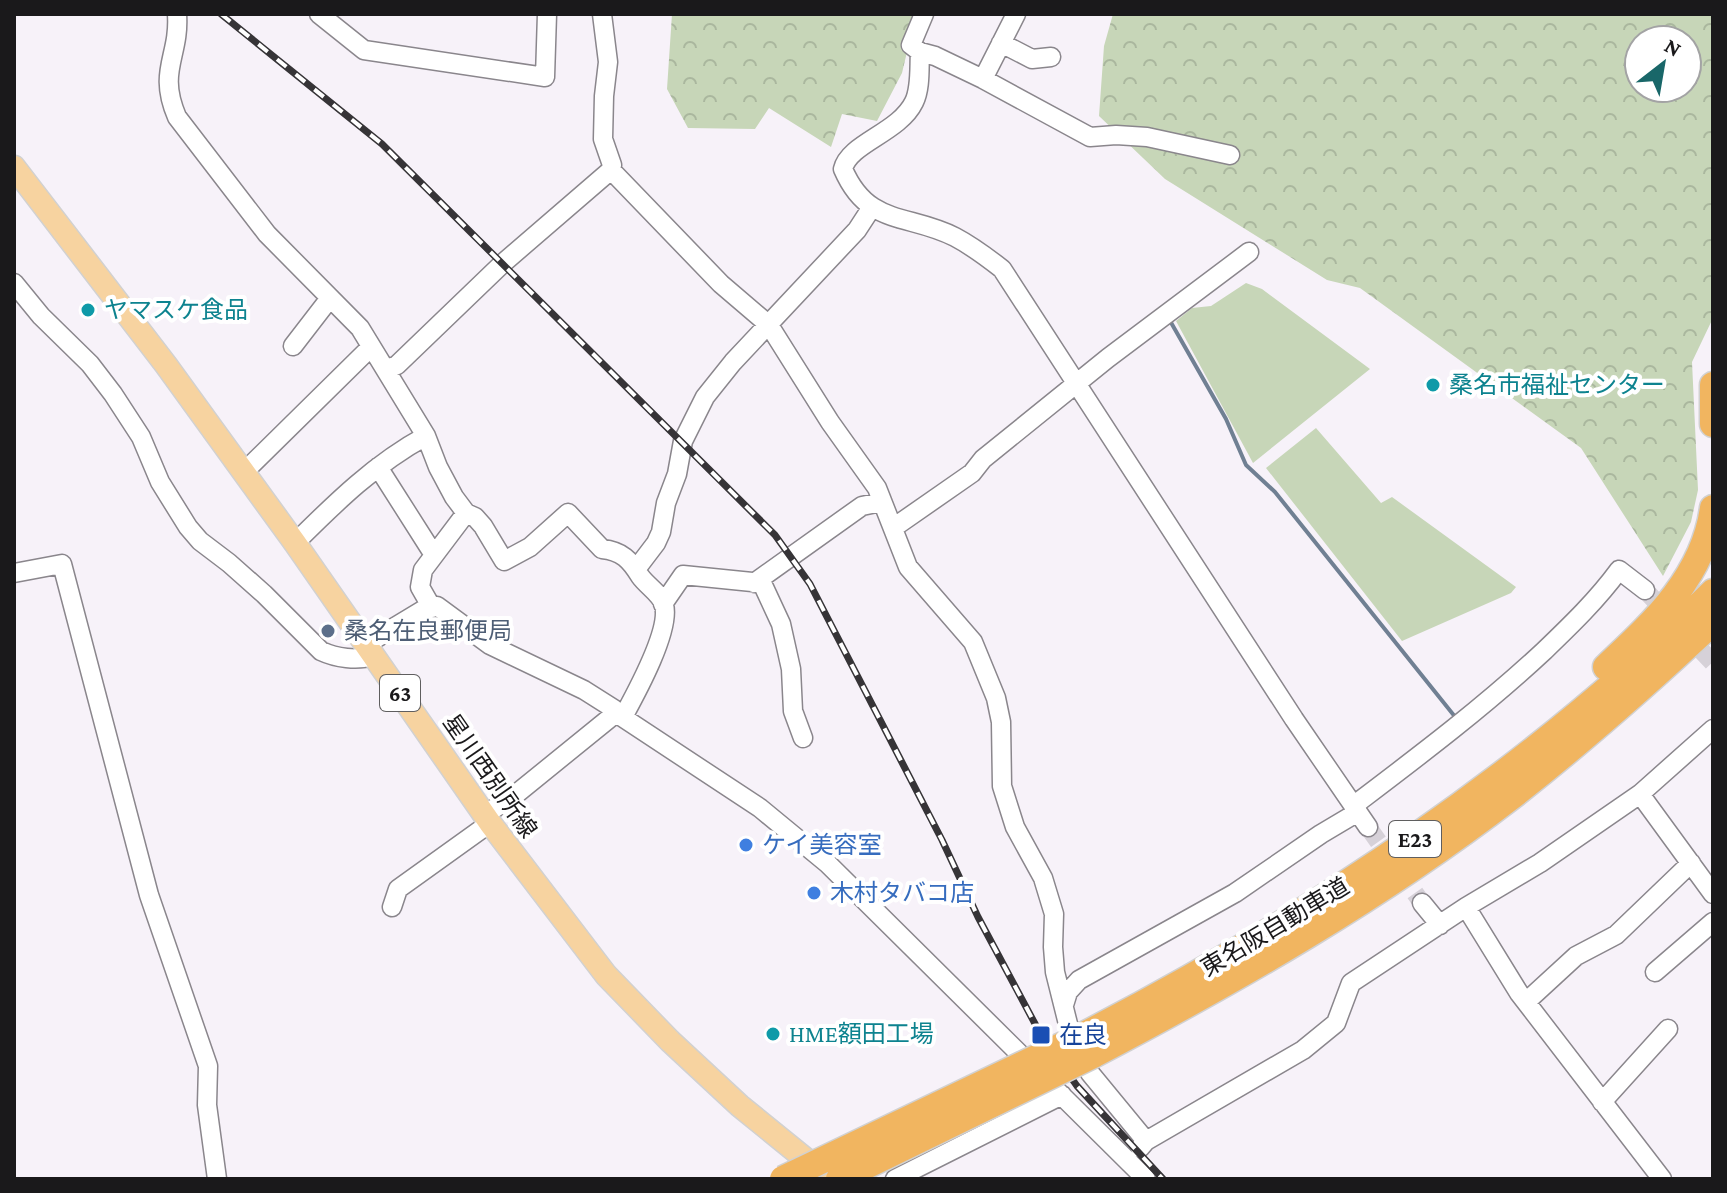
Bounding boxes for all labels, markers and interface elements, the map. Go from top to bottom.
north arrow [1623,24,1703,104]
text: N [1660,33,1686,62]
place label: ヤマスケ食品 [104,296,248,323]
marker: ヤマスケ食品 [79,301,97,319]
place label: 桑名市福祉センター [1449,371,1665,398]
marker: 桑名市福祉センター [1424,376,1442,394]
place label: 桑名在良郵便局 [344,617,512,644]
marker: 桑名在良郵便局 [319,622,337,640]
road number: 63 [380,675,420,711]
street label: 星川西別所線 [438,709,543,842]
road number: E23 [1389,821,1441,857]
place label: ケイ美容室 [762,831,882,858]
marker: ケイ美容室 [737,836,755,854]
street label: 東名阪自動車道 [1196,872,1354,981]
place label: 木村タバコ店 [830,879,974,906]
marker: 木村タバコ店 [805,884,823,902]
place label: HME額田工場 [789,1020,934,1047]
place label: 在良 [1059,1021,1107,1048]
marker: 在良 [1030,1024,1052,1046]
marker: HME額田工場 [764,1025,782,1043]

